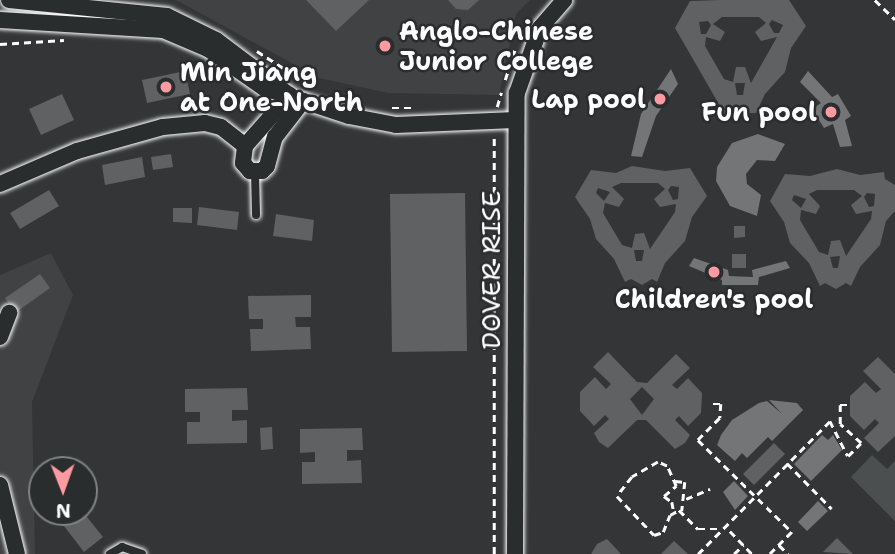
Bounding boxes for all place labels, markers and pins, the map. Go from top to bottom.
place label: Anglo-Chinese Junior College [399,15,594,76]
marker: Anglo-Chinese Junior College [377,38,393,54]
place label: Min Jiang at One-North [180,56,363,118]
marker: Min Jiang at One-North [158,79,174,95]
place label: Lap pool [531,83,646,115]
marker: Lap pool [652,91,668,107]
place label: Fun pool [701,96,817,128]
marker: Fun pool [823,104,839,120]
marker: Children's pool [706,264,722,280]
place label: Children's pool [615,283,813,315]

